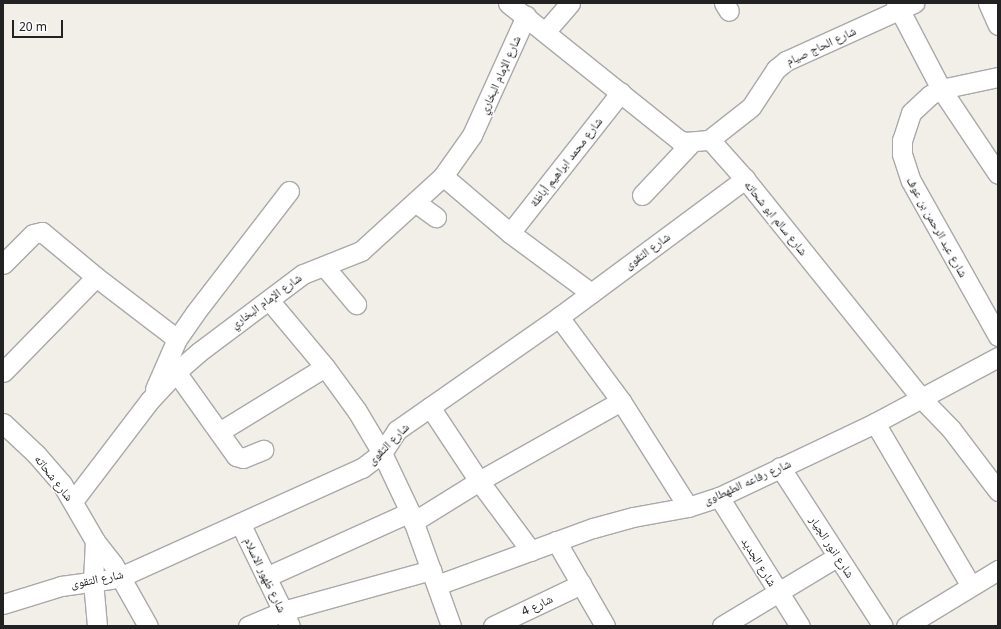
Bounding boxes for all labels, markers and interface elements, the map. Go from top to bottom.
scale bar [14,12,65,38]
text: 20 m [19,18,47,35]
street label: شارع الحاج صيام [784,23,858,69]
street label: شارع الإمام البخاري [476,33,524,117]
street label: شارع محمد ابراهيم أباظة [527,114,605,210]
street label: شارع عبد الرحمن بن عوف [903,174,971,280]
street label: شارع سالم ابو شحاته [741,178,811,258]
street label: شارع التقوى [621,230,673,272]
street label: شارع الإمام البخاري [228,270,304,332]
street label: شارع التقوى [364,420,412,468]
street label: شارع شحاته [32,452,76,504]
street label: شارع رفاعه الطهطاوى [701,456,793,508]
street label: شارع انور الجيار [807,513,857,581]
street label: شارع ظهور الاسلام [241,535,289,615]
street label: شارع الجديد [738,535,780,589]
street label: شارع التقوى [69,567,125,591]
street label: شارع 4 [519,592,555,618]

